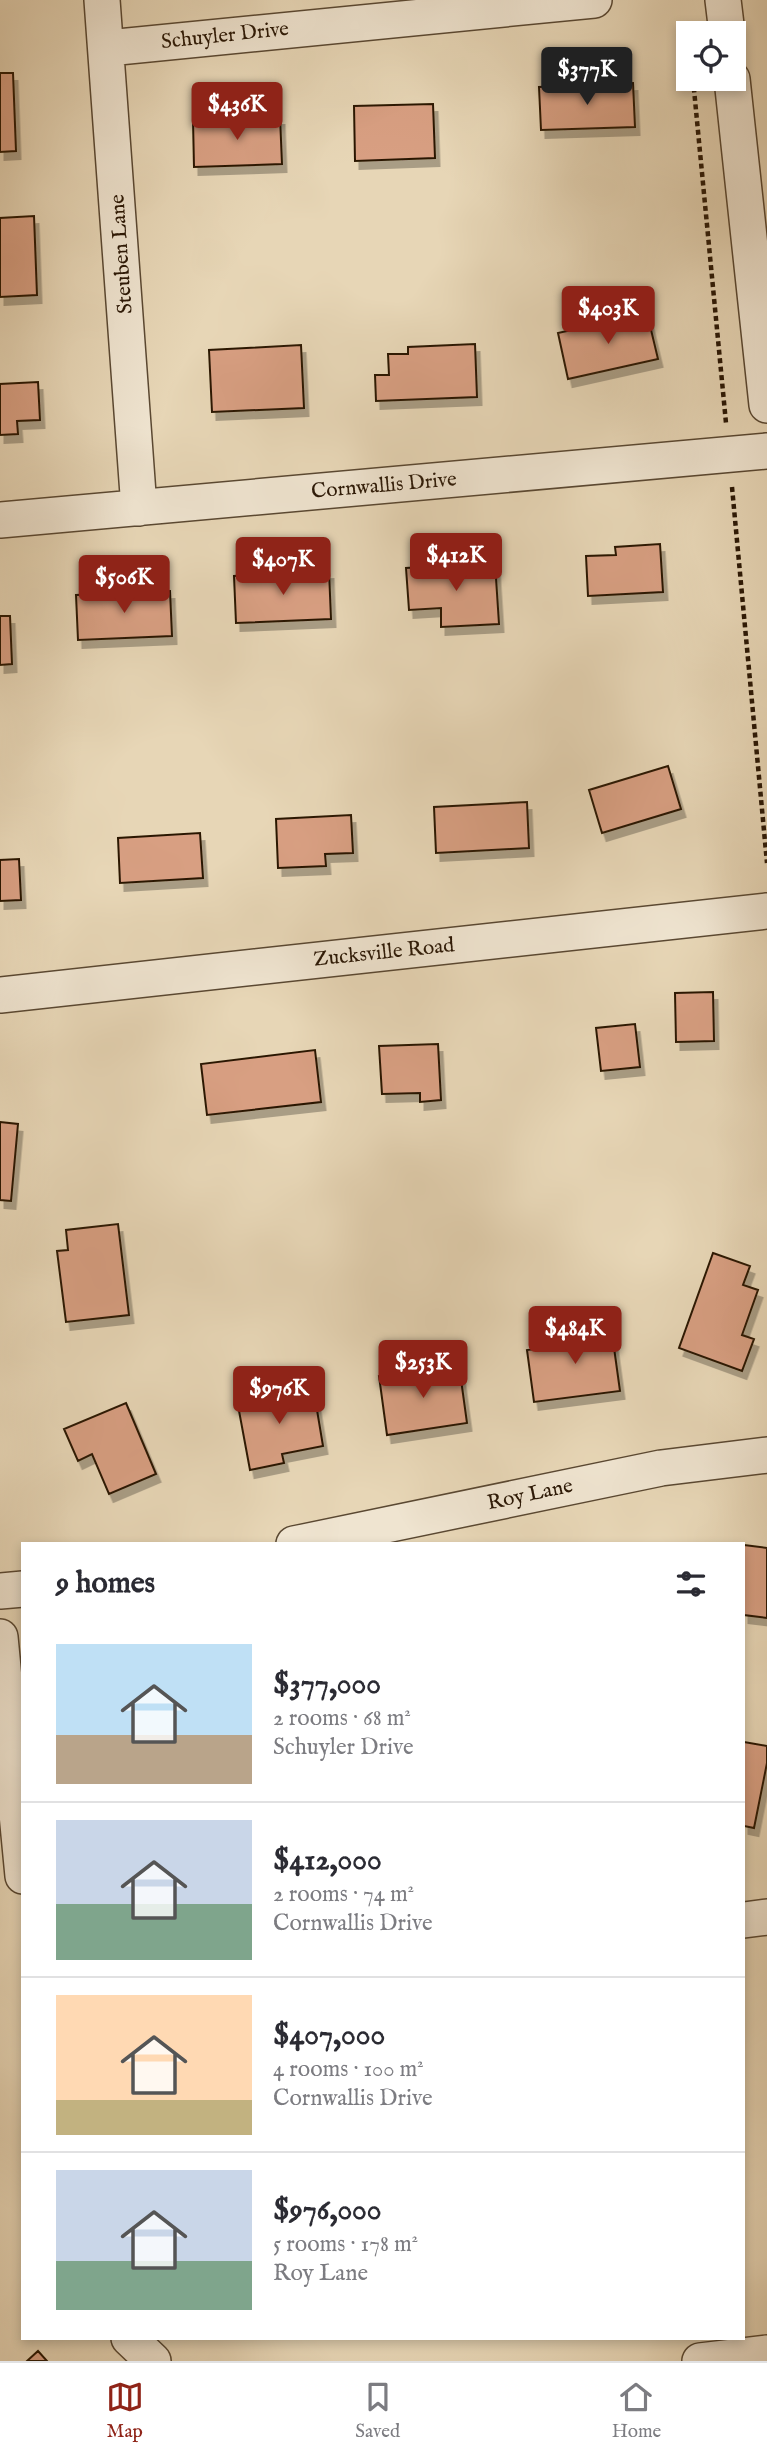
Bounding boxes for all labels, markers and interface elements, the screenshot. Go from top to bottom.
street label: Schuyler Drive [160,16,291,56]
map controls [676,21,746,91]
button: locate [676,21,746,91]
pin: $377K [538,48,636,107]
text: $377K [557,55,617,84]
pin: $436K [188,82,286,142]
text: $436K [208,90,266,119]
street label: Steuben Lane [104,193,140,315]
pin: $403K [559,286,657,346]
text: $403K [578,294,638,323]
street label: Cornwallis Drive [310,466,458,506]
pin: $412K [407,534,505,593]
pin: $407K [234,538,332,597]
text: $412K [426,541,486,570]
text: $407K [252,545,314,574]
pin: $506K [75,556,173,615]
text: $506K [95,563,153,592]
street label: Zucksville Road [312,932,456,974]
pin: $484K [526,1306,624,1366]
text: $484K [545,1314,605,1343]
pin: $253K [374,1340,472,1400]
text: $253K [394,1348,452,1377]
pin: $976K [230,1366,328,1426]
text: $976K [249,1374,309,1403]
street label: Roy Lane [485,1473,576,1517]
text: 9 homes [56,1565,155,1603]
icon: filters [672,1565,710,1603]
text: $377,000 [273,1666,381,1704]
icon: home [112,1672,196,1756]
text: 2 rooms · 68 m² [273,1704,411,1733]
text: Schuyler Drive [273,1733,414,1762]
text: $412,000 [273,1842,382,1880]
icon: home [112,1848,196,1932]
text: 2 rooms · 74 m² [273,1880,414,1909]
text: Cornwallis Drive [273,1909,433,1938]
text: $407,000 [273,2017,385,2055]
icon: home [112,2023,196,2107]
text: 4 rooms · 100 m² [273,2055,424,2084]
text: Cornwallis Drive [273,2084,433,2113]
text: $976,000 [273,2192,382,2230]
icon: home [112,2198,196,2282]
text: 5 rooms · 178 m² [273,2230,418,2259]
text: Roy Lane [273,2259,368,2288]
tab: Map [106,2378,144,2444]
tab: Saved [355,2378,400,2444]
tab: Home [612,2378,661,2444]

